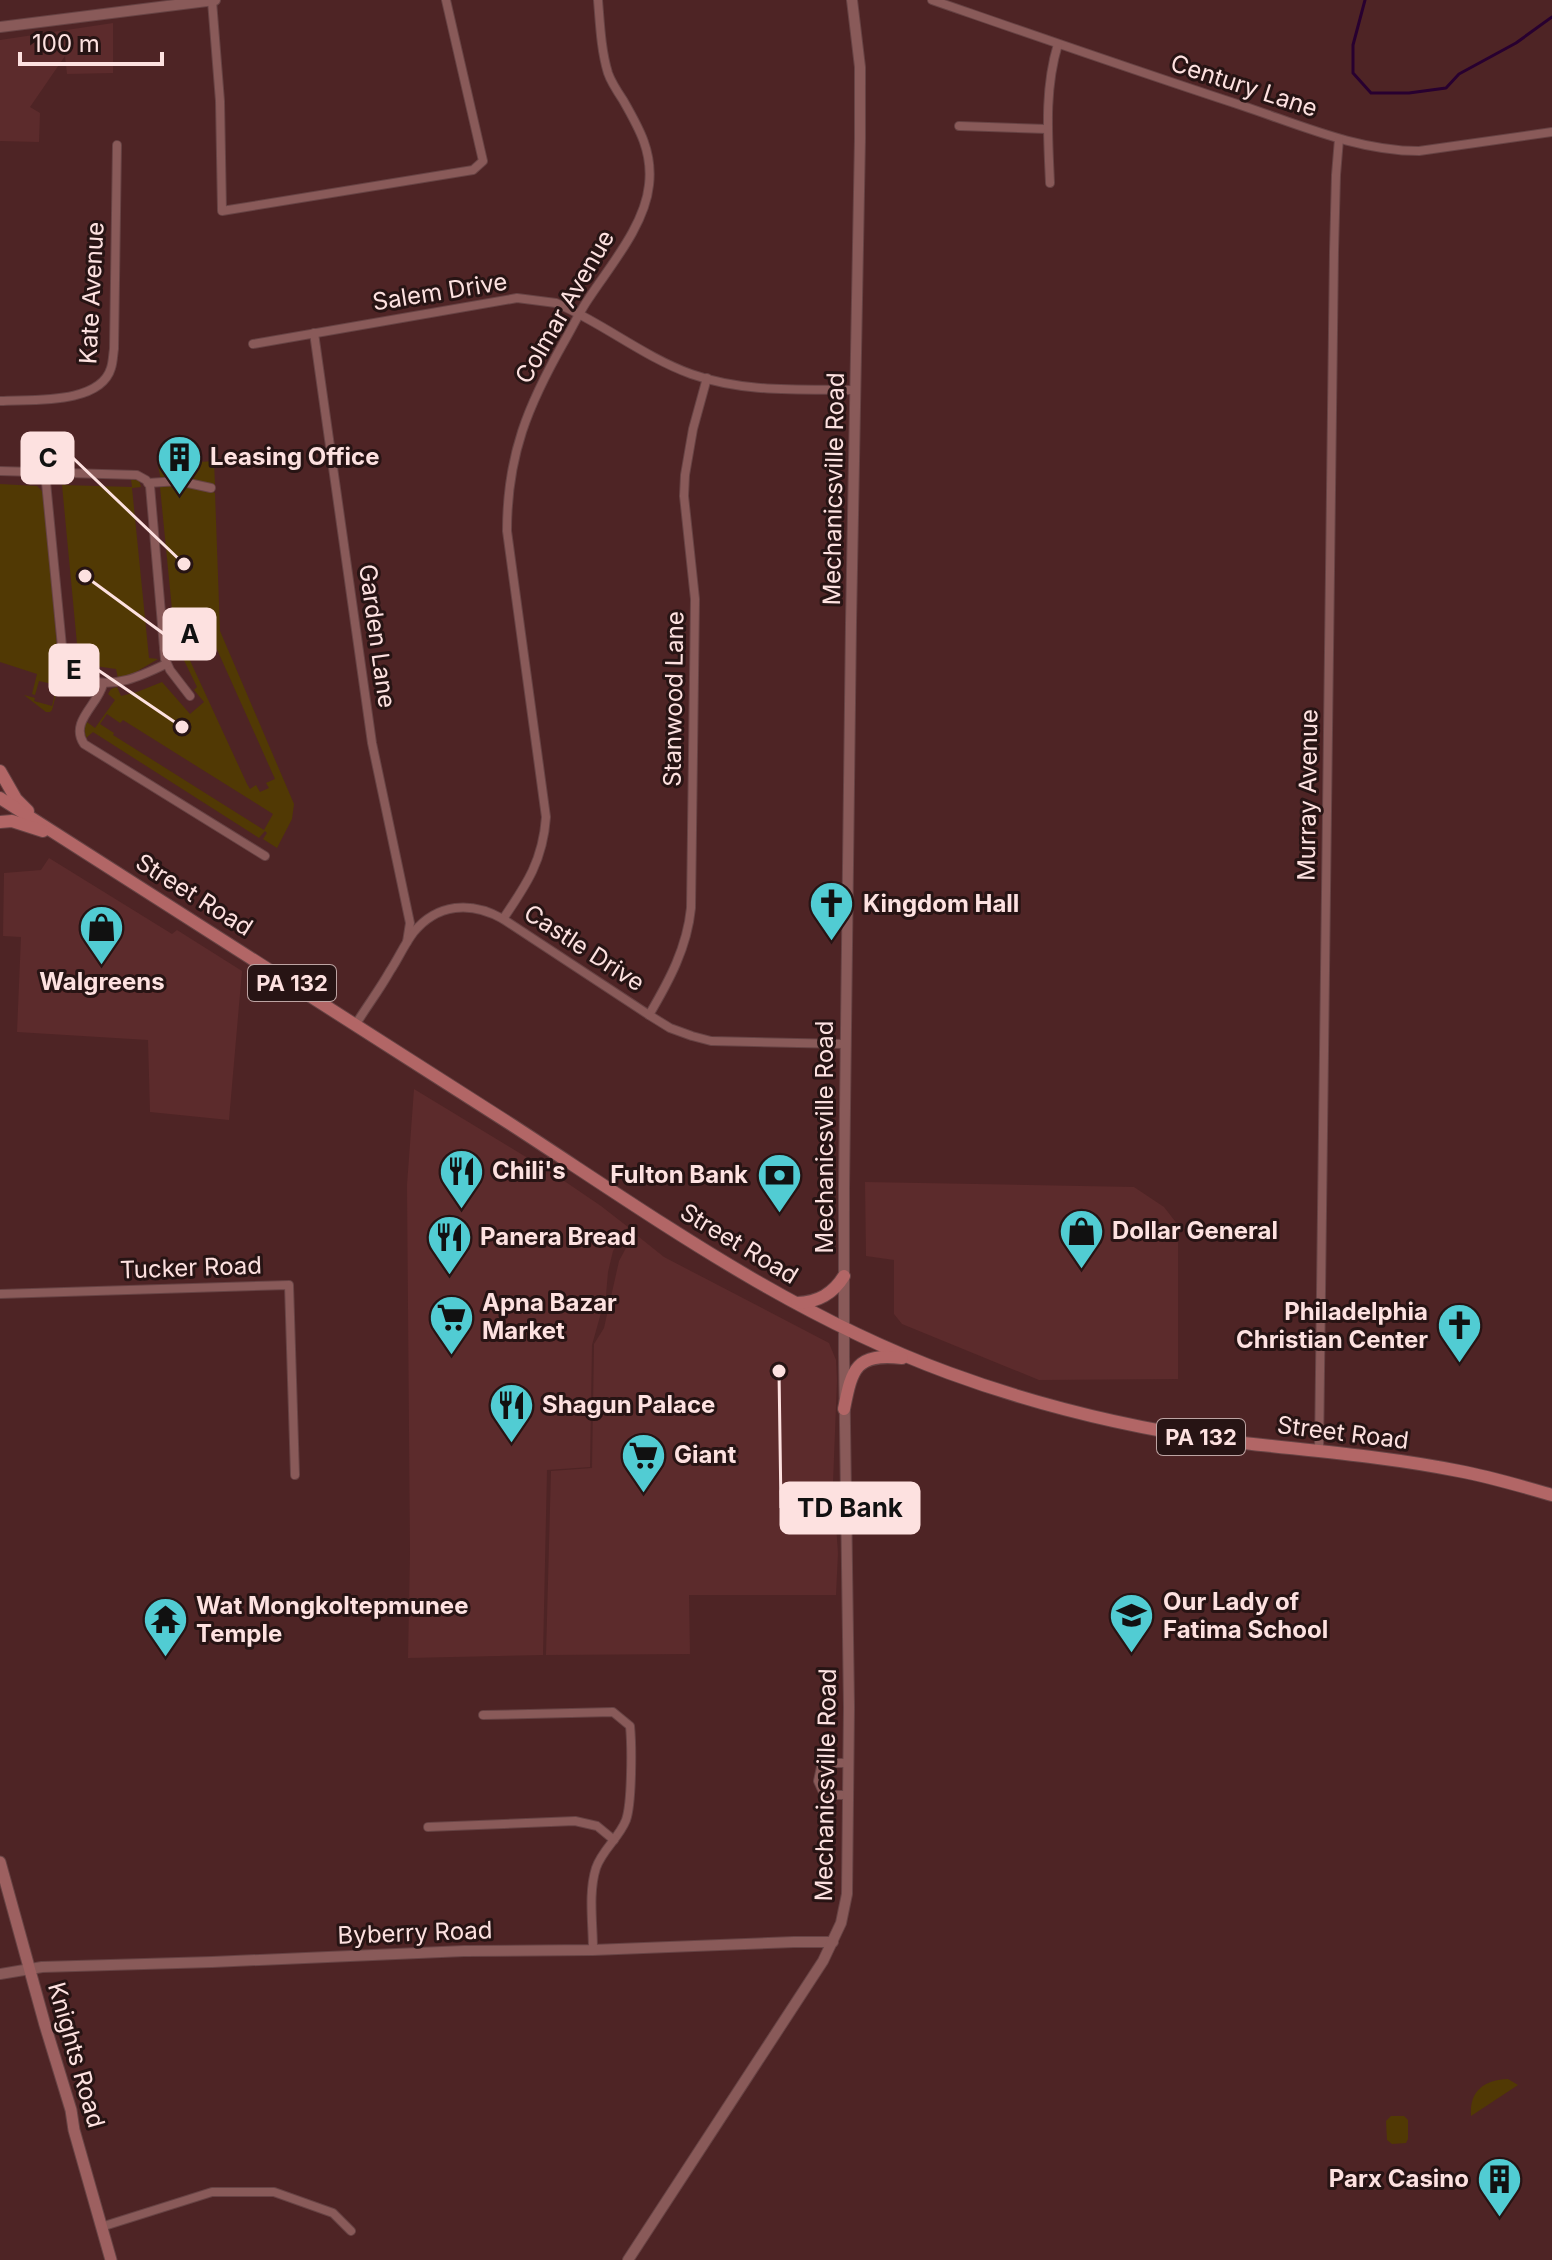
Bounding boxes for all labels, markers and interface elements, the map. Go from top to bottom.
scale bar [20,16,162,66]
text: 100 m [32,29,100,58]
street label: Century Lane [1167,48,1321,123]
street label: Kate Avenue [73,221,110,365]
street label: Colmar Avenue [509,225,620,389]
street label: Salem Drive [370,267,509,316]
street label: Mechanicsville Road [817,372,850,606]
callout: C [22,433,73,483]
building icon: Leasing Office [155,433,203,496]
text: C [38,442,58,473]
place label: Leasing Office [210,442,380,471]
street label: Garden Lane [353,562,402,710]
callout: A [164,609,215,659]
street label: Stanwood Lane [657,611,690,787]
text: A [180,618,200,649]
callout: E [50,645,98,695]
text: E [66,654,82,685]
street label: Murray Avenue [1292,709,1323,881]
street label: Street Road [130,847,258,942]
church icon: Kingdom Hall [808,880,856,943]
place label: Kingdom Hall [863,889,1019,918]
street label: Castle Drive [519,898,650,997]
shop icon: Walgreens [78,904,126,967]
road number: PA 132 [248,965,336,1001]
place label: Walgreens [39,967,165,996]
street label: Mechanicsville Road [810,1021,839,1253]
restaurant icon: Chili's [437,1147,485,1210]
bank icon: Fulton Bank [755,1151,803,1214]
place label: Chili's [492,1156,566,1185]
place label: Fulton Bank [610,1160,748,1189]
street label: Street Road [675,1197,803,1290]
shop icon: Dollar General [1057,1207,1105,1270]
restaurant icon: Panera Bread [425,1213,473,1276]
place label: Dollar General [1112,1216,1278,1245]
place label: Panera Bread [480,1222,636,1251]
street label: Tucker Road [120,1251,262,1284]
place label: Apna Bazar Market [482,1288,617,1345]
supermarket icon: Apna Bazar Market [427,1293,475,1356]
place label: Philadelphia Christian Center [1236,1297,1428,1354]
church icon: Philadelphia Christian Center [1435,1302,1483,1365]
restaurant icon: Shagun Palace [487,1381,535,1444]
place label: Shagun Palace [542,1390,715,1419]
street label: Street Road [1276,1410,1411,1455]
road number: PA 132 [1157,1419,1245,1455]
supermarket icon: Giant [619,1431,667,1494]
place label: Giant [674,1440,736,1469]
callout: TD Bank [781,1483,919,1533]
text: TD Bank [797,1492,903,1523]
place label: Our Lady of Fatima School [1163,1587,1328,1644]
place label: Wat Mongkoltepmunee Temple [196,1591,468,1648]
school or university icon: Our Lady of Fatima School [1108,1592,1156,1655]
temple icon: Wat Mongkoltepmunee Temple [141,1596,189,1659]
street label: Mechanicsville Road [809,1668,842,1902]
street label: Byberry Road [337,1915,493,1950]
street label: Knights Road [42,1979,111,2131]
building icon: Parx Casino [1476,2155,1524,2218]
place label: Parx Casino [1329,2164,1469,2193]

